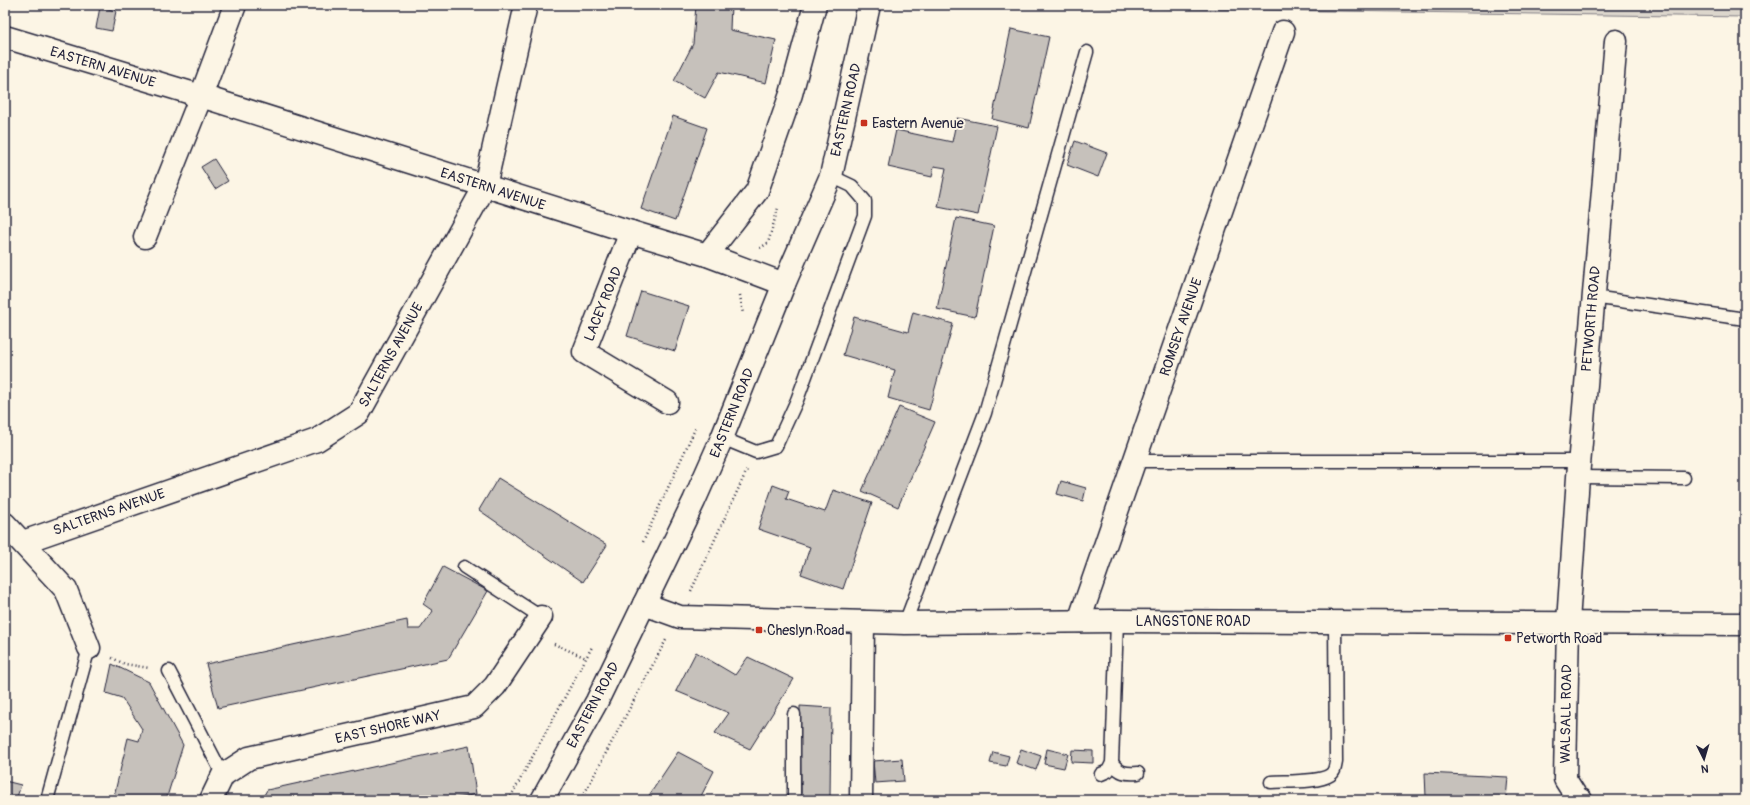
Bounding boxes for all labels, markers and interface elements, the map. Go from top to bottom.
street label: EASTERN AVENUE [48,43,158,91]
street label: EASTERN ROAD [827,62,865,158]
place label: Eastern Avenue [872,115,964,132]
marker: Eastern Avenue [859,118,869,128]
street label: EASTERN AVENUE [438,164,548,214]
street label: LACEY ROAD [580,264,626,344]
street label: PETWORTH ROAD [1578,265,1604,373]
street label: ROMSEY AVENUE [1156,276,1206,378]
street label: SALTERNS AVENUE [355,300,427,410]
street label: EASTERN ROAD [706,366,758,460]
street label: SALTERNS AVENUE [51,485,167,539]
street label: LANGSTONE ROAD [1135,613,1251,630]
place label: Cheslyn Road [767,622,845,639]
marker: Cheslyn Road [754,625,764,635]
place label: Petworth Road [1516,630,1603,647]
marker: Petworth Road [1503,633,1513,643]
street label: EASTERN ROAD [563,659,623,751]
street label: WALSALL ROAD [1557,664,1575,764]
street label: EAST SHORE WAY [333,707,443,747]
north arrow [1684,739,1724,779]
text: N [1700,762,1709,775]

